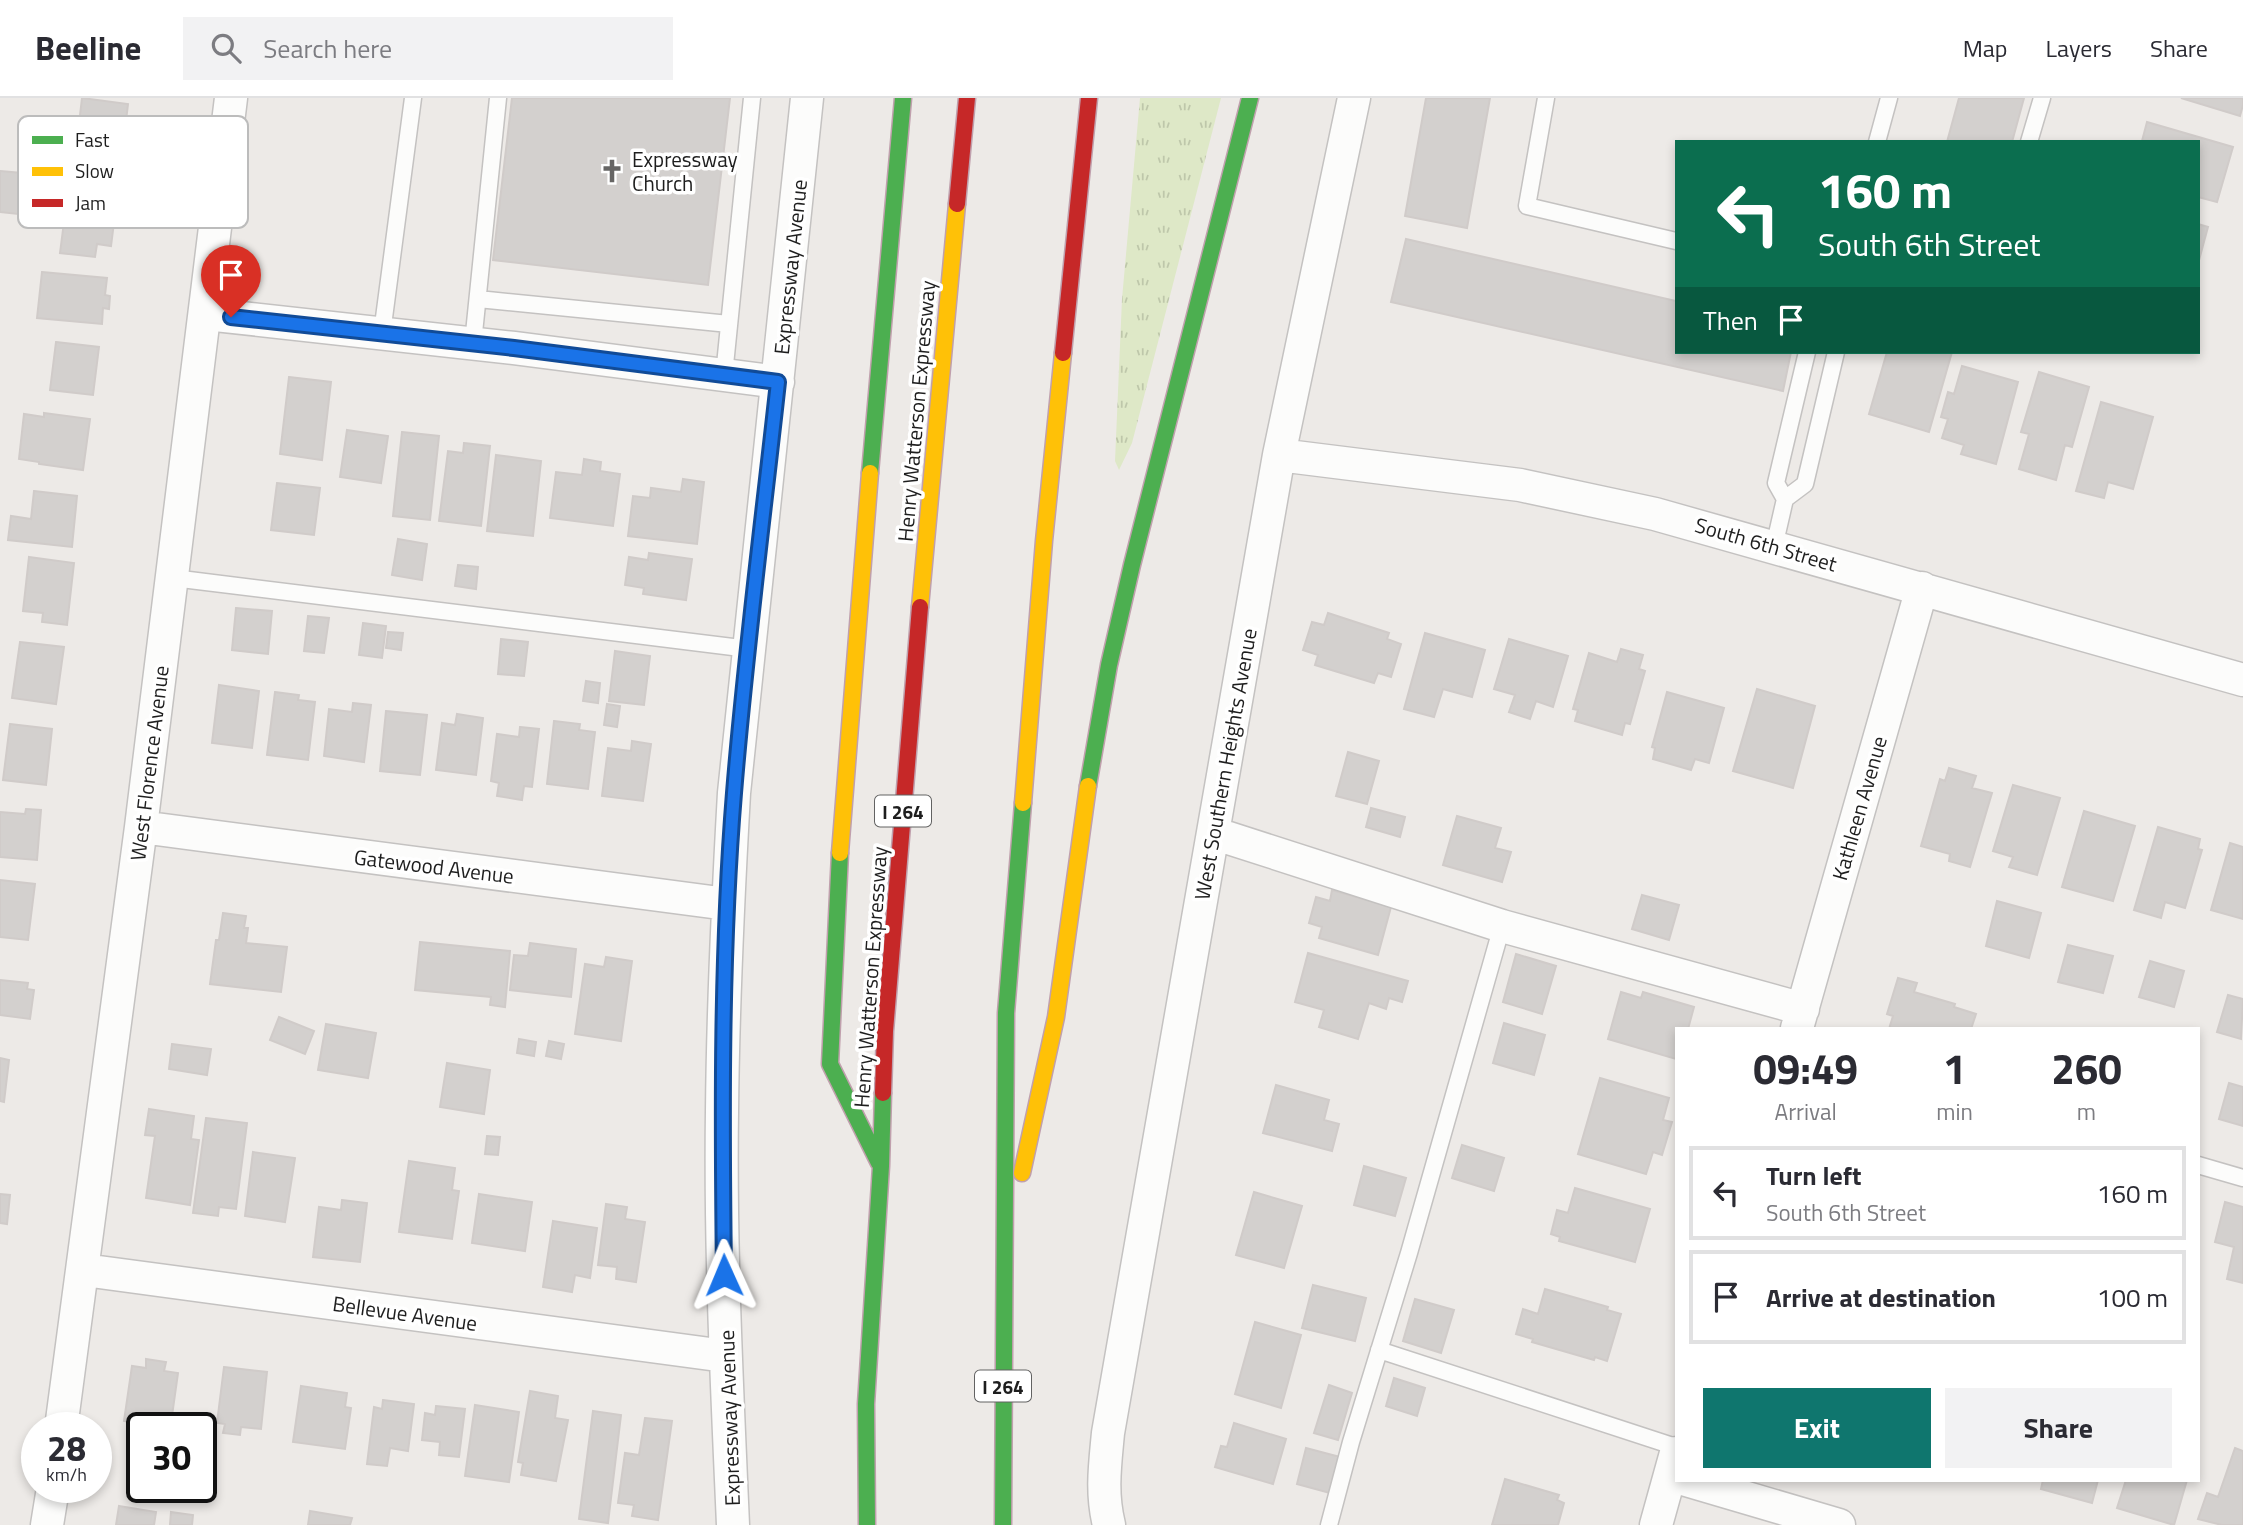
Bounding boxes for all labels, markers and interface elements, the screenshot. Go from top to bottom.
search box [183,17,673,80]
text: Beeline [35,23,141,73]
icon: search [207,29,245,67]
text: Search here [263,29,392,68]
text: Map [1963,30,2008,66]
text: Layers [2046,30,2112,66]
text: Share [2150,30,2208,66]
legend [18,116,248,228]
text: Fast [75,125,110,154]
place label: Expressway Church [632,143,738,199]
text: 160 m [1818,152,1952,227]
text: Slow [75,156,114,185]
church icon: Expressway Church [598,157,626,185]
icon: left [1703,168,1794,259]
street label: Expressway Avenue [765,178,815,356]
text: Jam [75,188,106,217]
text: South 6th Street [1818,220,2041,268]
pin [201,245,261,317]
icon: arrive [212,256,250,294]
street label: Henry Watterson Expressway [889,279,943,543]
text: Then [1703,301,1758,340]
icon: arrive [1772,301,1810,339]
street label: South 6th Street [1691,508,1841,580]
street label: West Southern Heights Avenue [1185,626,1265,902]
street label: West Florence Avenue [121,664,177,862]
street label: Kathleen Avenue [1823,732,1895,884]
road number: I 264 [875,796,931,826]
street label: Gatewood Avenue [352,840,516,892]
street label: Henry Watterson Expressway [845,845,895,1109]
text: 09:49 [1753,1036,1858,1100]
text: 1 [1943,1036,1966,1100]
text: 260 [2051,1036,2122,1100]
text: Arrival [1774,1094,1837,1129]
text: min [1936,1094,1973,1129]
text: m [2077,1094,2096,1129]
text: Turn left [1766,1156,1861,1195]
icon: left [1707,1174,1745,1212]
text: 160 m [2097,1174,2168,1213]
text: South 6th Street [1766,1195,1926,1230]
position arrow [687,1238,761,1312]
icon: arrive [1707,1278,1745,1316]
text: Arrive at destination [1766,1278,1996,1317]
text: 100 m [2097,1278,2168,1317]
street label: Bellevue Avenue [331,1287,479,1339]
street label: Expressway Avenue [710,1329,748,1507]
road number: I 264 [975,1370,1031,1402]
button: Exit [1703,1388,1931,1468]
button: Share [1945,1388,2172,1468]
speed limit sign: 30 [126,1412,217,1503]
text: 28 [47,1421,86,1475]
text: km/h [46,1461,87,1488]

